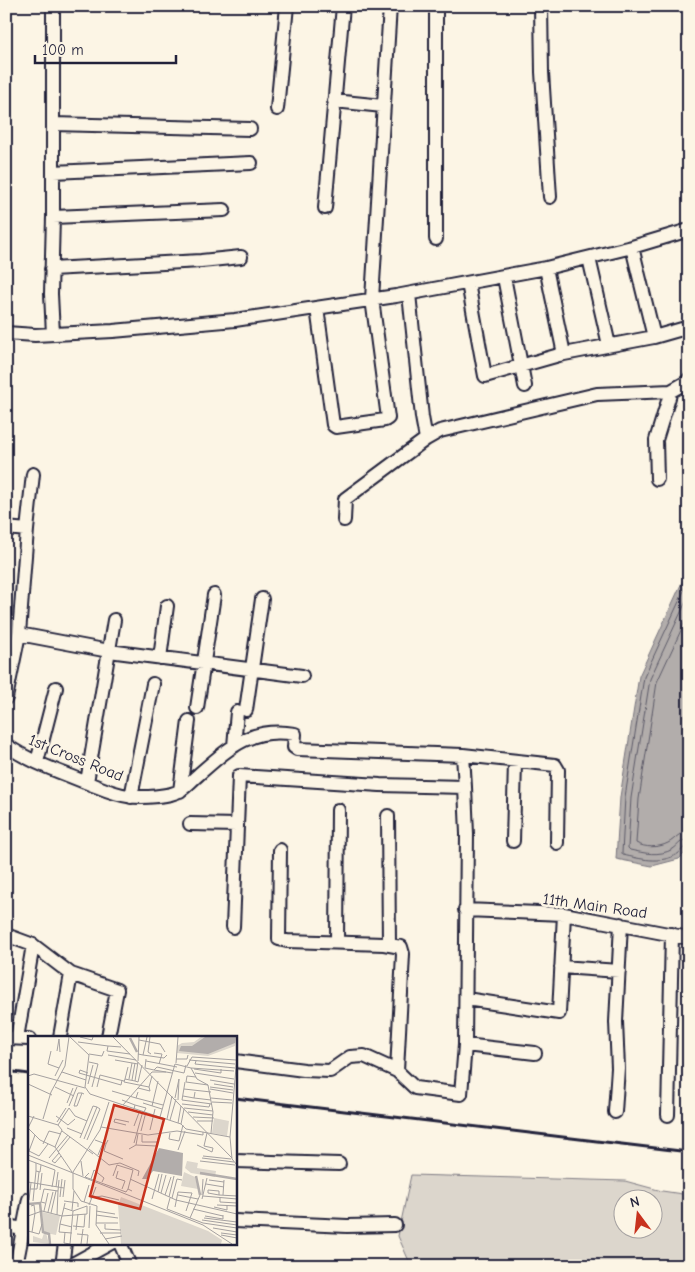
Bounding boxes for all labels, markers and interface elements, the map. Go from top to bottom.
scale bar [35,32,176,64]
text: 100 m [42,41,84,59]
street label: 1st Cross Road [26,731,126,785]
street label: 11th Main Road [542,890,648,922]
inset map [28,1036,236,1244]
north arrow [612,1190,662,1240]
text: N [628,1193,641,1211]

